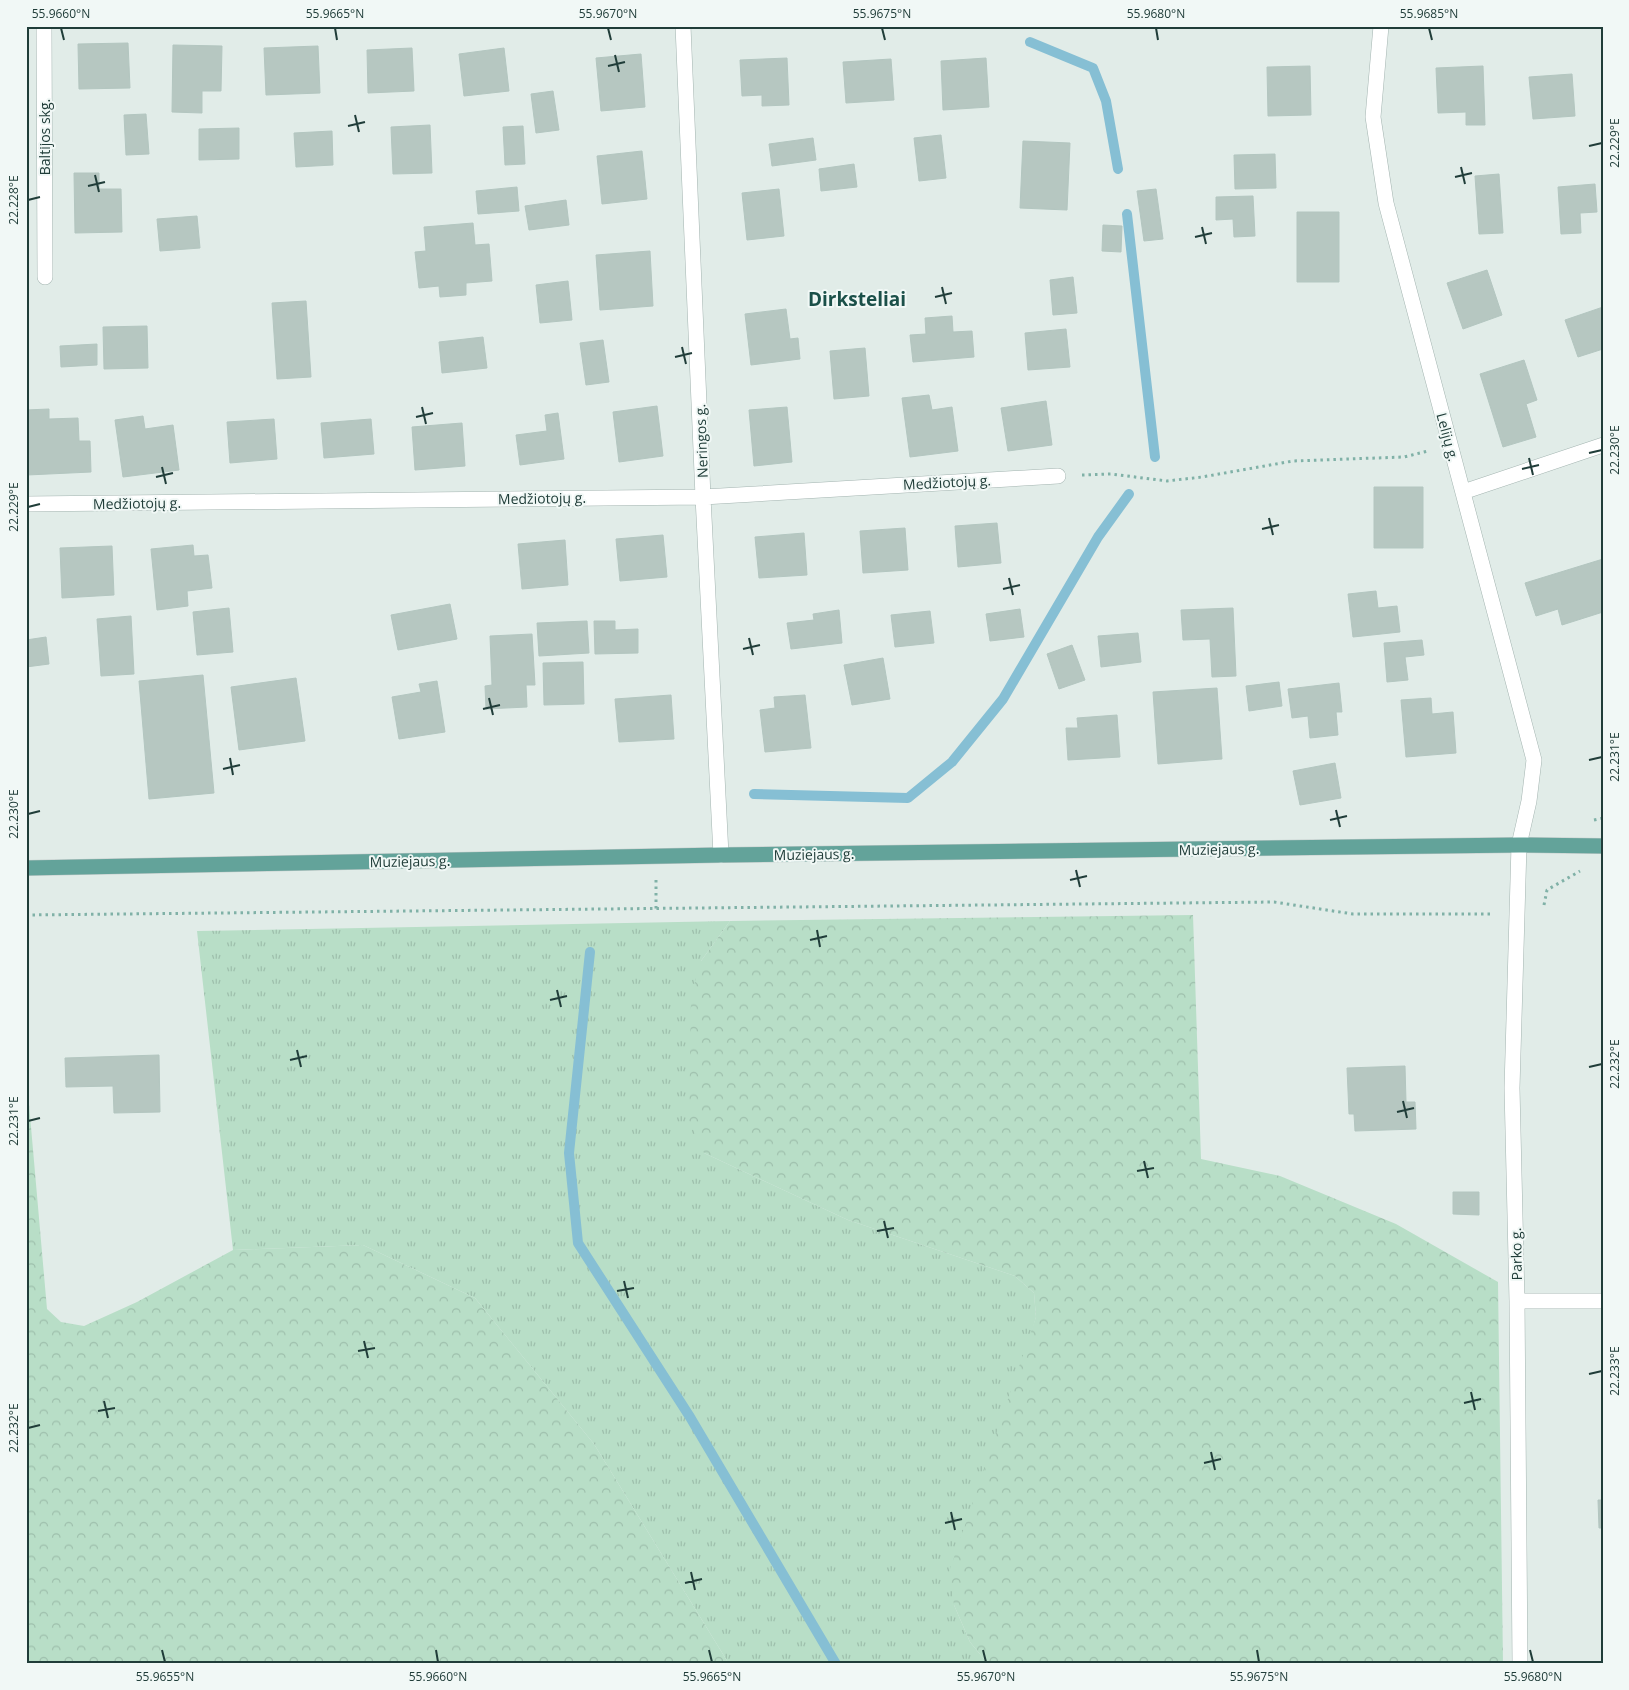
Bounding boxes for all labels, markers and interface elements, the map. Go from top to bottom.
text: 55.9660°N [32,5,90,22]
text: 55.9665°N [306,5,364,22]
text: 55.9670°N [579,5,637,22]
text: 55.9675°N [853,5,911,22]
text: 55.9680°N [1127,5,1185,22]
text: 55.9685°N [1400,5,1458,22]
street label: Baltijos skg. [35,99,54,175]
text: 22.229°E [1606,118,1623,168]
text: 22.228°E [5,175,22,225]
district label: Dirksteliai [808,286,906,312]
street label: Neringos g. [690,404,712,478]
street label: Lelijų g. [1432,411,1464,463]
text: 22.230°E [1606,425,1623,475]
street label: Medžiotojų g. [903,470,991,494]
text: 22.229°E [5,482,22,532]
street label: Medžiotojų g. [498,488,586,508]
street label: Medžiotojų g. [93,493,181,513]
text: 22.231°E [1606,732,1623,782]
text: 22.230°E [5,789,22,839]
street label: Muziejaus g. [1179,839,1259,859]
street label: Muziejaus g. [774,844,854,864]
street label: Muziejaus g. [370,851,450,871]
text: 22.232°E [1606,1039,1623,1089]
text: 22.231°E [5,1096,22,1146]
street label: Parko g. [1506,1228,1526,1280]
text: 22.233°E [1606,1346,1623,1396]
text: 22.232°E [5,1403,22,1453]
text: 55.9655°N [136,1668,194,1685]
text: 55.9660°N [409,1668,467,1685]
text: 55.9665°N [683,1668,741,1685]
text: 55.9670°N [957,1668,1015,1685]
text: 55.9675°N [1230,1668,1288,1685]
text: 55.9680°N [1504,1668,1562,1685]

